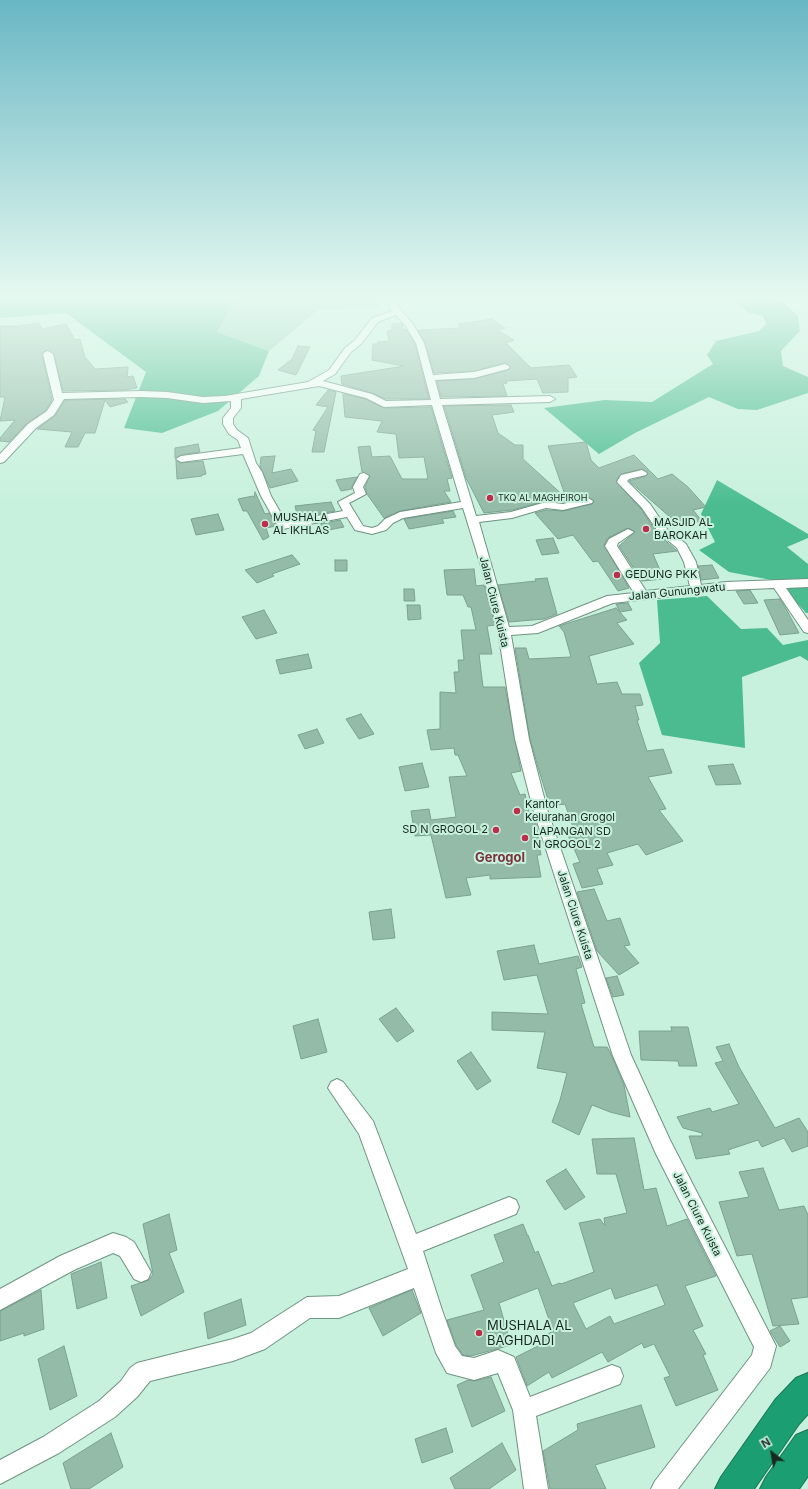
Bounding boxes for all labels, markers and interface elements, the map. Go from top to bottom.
marker: TKQ AL MAGHFIROH [485,493,495,503]
place label: TKQ AL MAGHFIROH [498,493,587,503]
place label: MUSHALA AL IKHLAS [273,511,329,537]
place label: MASJID AL BAROKAH [654,516,713,542]
marker: MUSHALA AL IKHLAS [260,519,270,529]
marker: MASJID AL BAROKAH [641,524,651,534]
street label: Jalan Ciure Kuista [476,555,512,649]
place label: GEDUNG PKK [625,568,697,582]
marker: GEDUNG PKK [612,570,622,580]
street label: Jalan Gunungwatu [628,580,726,604]
place label: Kantor Kelurahan Grogol [525,798,615,824]
marker: Kantor Kelurahan Grogol [512,806,522,816]
place label: SD N GROGOL 2 [402,823,488,837]
marker: SD N GROGOL 2 [491,825,501,835]
place label: LAPANGAN SD N GROGOL 2 [533,825,611,851]
marker: LAPANGAN SD N GROGOL 2 [520,833,530,843]
district label: Gerogol [475,850,525,866]
street label: Jalan Ciure Kuista [554,869,596,961]
street label: Jalan Ciure Kuista [670,1169,724,1259]
place label: MUSHALA AL BAGHDADI [487,1318,572,1349]
marker: MUSHALA AL BAGHDADI [474,1328,484,1338]
north arrow [752,1433,792,1473]
text: N [759,1435,773,1451]

